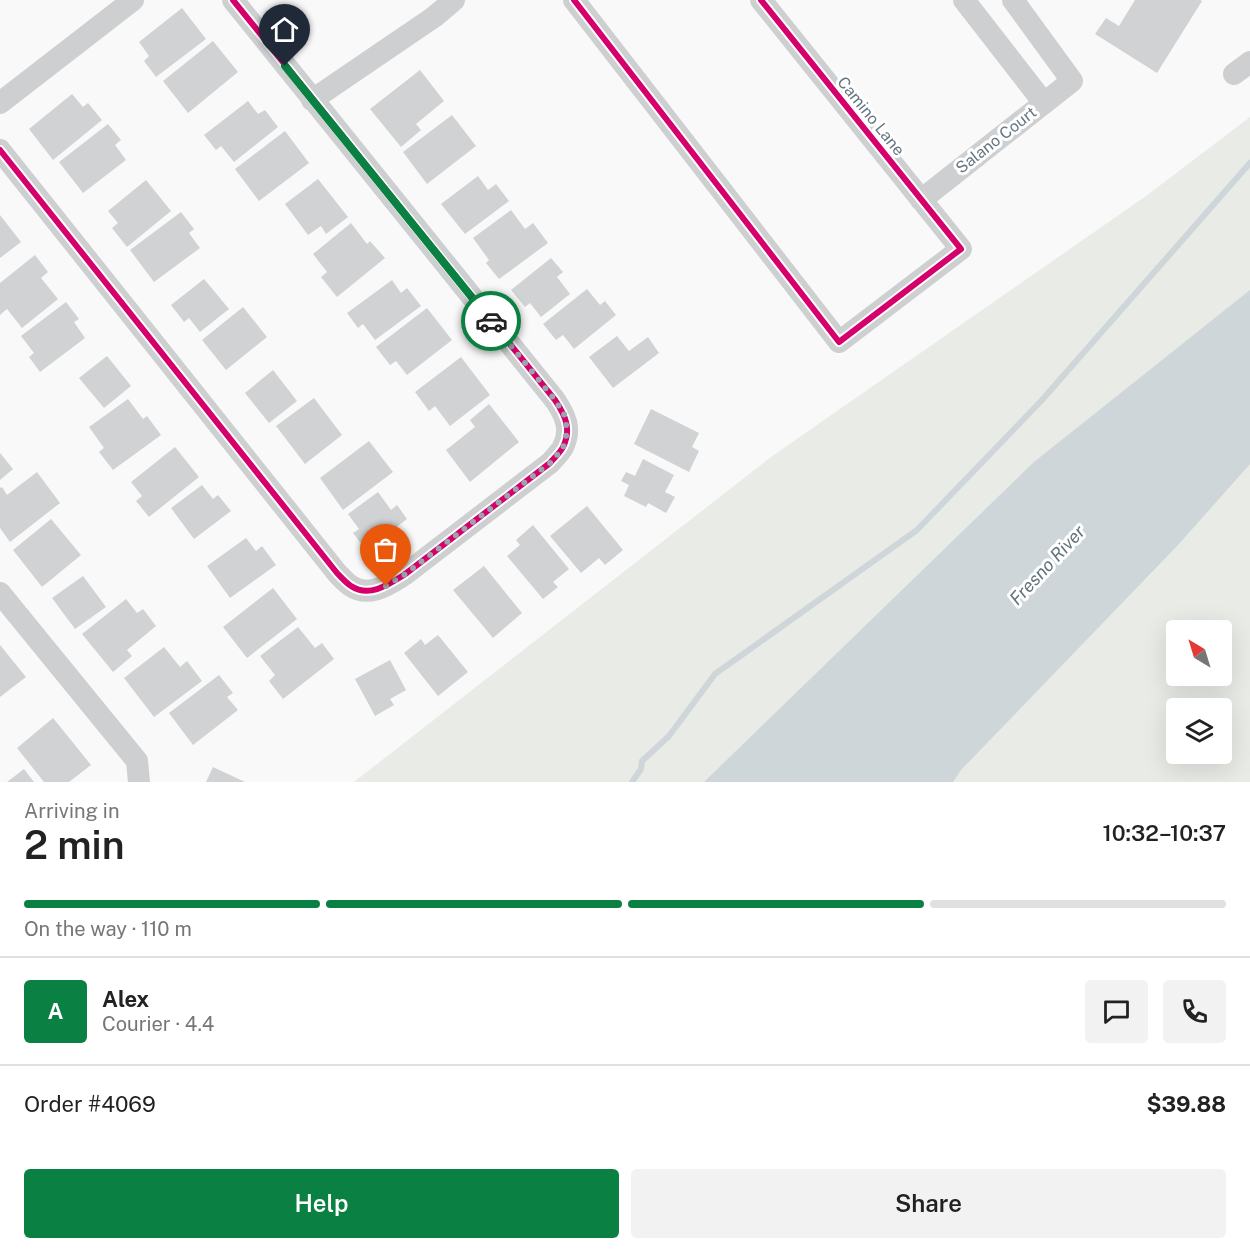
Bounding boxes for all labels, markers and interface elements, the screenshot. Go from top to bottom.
pin [259,4,310,66]
icon: home [268,13,301,46]
street label: Camino Lane [833,73,909,159]
street label: Salano Court [952,103,1040,177]
courier [461,291,521,351]
icon: car [475,305,508,338]
water label: Fresno River [1005,521,1089,609]
pin [360,524,411,586]
icon: bag [369,533,402,566]
north arrow [1166,620,1232,686]
map controls [1166,620,1232,764]
button: layers [1166,698,1232,764]
text: Arriving in [24,799,119,823]
text: 10:32–10:37 [1103,820,1226,846]
text: 2 min [24,822,125,868]
text: On the way · 110 m [24,917,192,941]
button: chat [1085,980,1148,1043]
button: phone [1163,980,1226,1043]
text: Alex [102,986,149,1012]
text: A [48,998,63,1024]
text: Courier · 4.4 [102,1012,214,1036]
text: Order #4069 [24,1091,156,1117]
text: $39.88 [1147,1091,1226,1117]
button: Help [24,1169,619,1238]
button: Share [631,1169,1226,1238]

